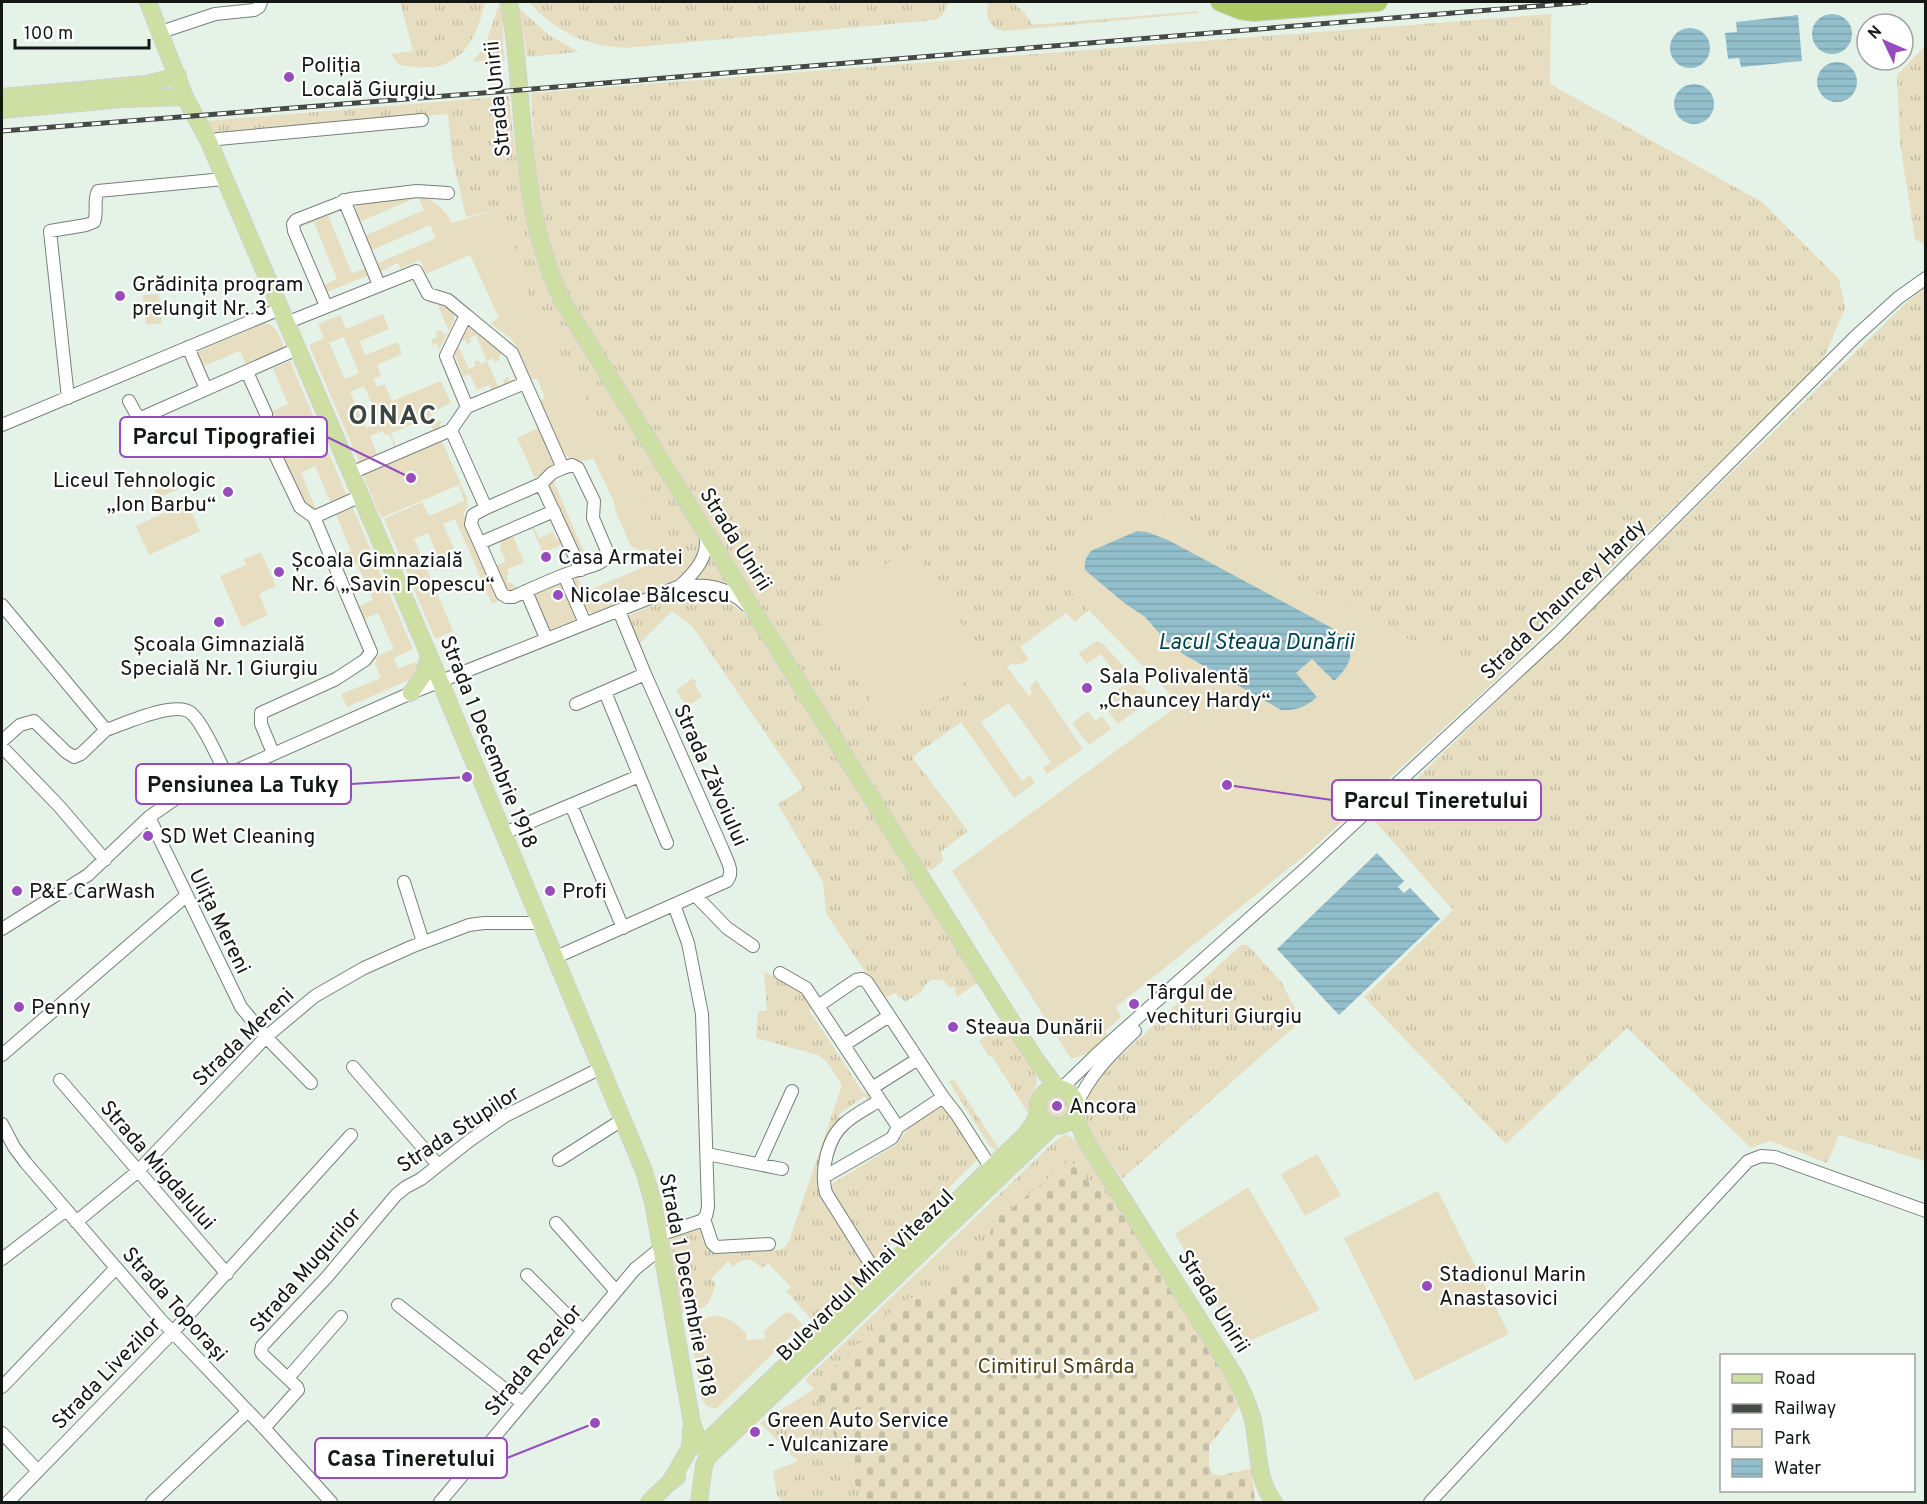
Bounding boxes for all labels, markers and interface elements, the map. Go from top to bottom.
scale bar [15,12,148,50]
north arrow [1855,12,1915,72]
text: N [1864,22,1887,44]
text: 100 m [24,23,73,46]
street label: Strada Unirii [479,39,518,158]
place label: Poliția Locală Giurgiu [301,53,436,104]
marker: Poliția Locală Giurgiu [282,70,296,84]
place label: Grădinița program prelungit Nr. 3 [132,272,304,323]
marker: Grădinița program prelungit Nr. 3 [113,289,127,303]
district label: OINAC [348,400,438,434]
callout: Parcul Tipografiei [120,417,327,457]
text: Parcul Tipografiei [133,425,315,452]
place label: Liceul Tehnologic „Ion Barbu“ [53,468,216,519]
street label: Strada Unirii [692,483,777,596]
marker: Liceul Tehnologic „Ion Barbu“ [221,485,235,499]
street label: Strada Chauncey Hardy [1475,514,1653,686]
place label: Casa Armatei [558,545,683,572]
place label: Școala Gimnazială Nr. 6 „Savin Popescu“ [291,548,495,599]
marker: Casa Armatei [539,550,553,564]
marker: Școala Gimnazială Nr. 6 „Savin Popescu“ [272,565,286,579]
place label: Nicolae Bălcescu [570,583,730,610]
marker: Nicolae Bălcescu [551,588,565,602]
marker: Școala Gimnazială Specială Nr. 1 Giurgiu [212,615,226,629]
water label: Lacul Steaua Dunării [1158,630,1356,657]
place label: Școala Gimnazială Specială Nr. 1 Giurgiu [120,632,318,683]
street label: Strada 1 Decembrie 1918 [433,632,543,853]
place label: Sala Polivalentă „Chauncey Hardy“ [1099,664,1271,715]
marker: Sala Polivalentă „Chauncey Hardy“ [1080,681,1094,695]
street label: Strada Zăvoiului [666,700,753,851]
callout: Pensiunea La Tuky [136,764,351,804]
text: Pensiunea La Tuky [147,773,339,800]
callout: Parcul Tineretului [1332,780,1541,820]
text: Parcul Tineretului [1344,789,1528,816]
place label: SD Wet Cleaning [160,824,315,851]
marker: SD Wet Cleaning [141,829,155,843]
street label: Ulița Mereni [182,865,256,979]
place label: P&E CarWash [29,879,155,906]
place label: Profi [562,879,607,906]
marker: P&E CarWash [10,884,24,898]
marker: Profi [543,884,557,898]
place label: Târgul de vechituri Giurgiu [1146,980,1302,1031]
street label: Strada Mereni [188,983,301,1093]
place label: Penny [31,995,91,1022]
marker: Târgul de vechituri Giurgiu [1127,997,1141,1011]
marker: Penny [12,1000,26,1014]
place label: Steaua Dunării [965,1015,1103,1042]
marker: Steaua Dunării [946,1020,960,1034]
street label: Strada Stupilor [393,1081,525,1180]
place label: Ancora [1069,1094,1136,1121]
street label: Strada Migdalului [93,1096,221,1236]
marker: Ancora [1050,1099,1064,1113]
street label: Strada 1 Decembrie 1918 [652,1171,721,1399]
street label: Bulevardul Mihai Viteazul [771,1184,961,1368]
street label: Strada Mugurilor [244,1203,368,1339]
street label: Strada Toporași [115,1242,233,1368]
street label: Strada Unirii [1170,1245,1255,1358]
place label: Stadionul Marin Anastasovici [1439,1262,1586,1313]
marker: Stadionul Marin Anastasovici [1420,1279,1434,1293]
street label: Strada Rozelor [479,1299,589,1423]
street label: Strada Livezilor [47,1312,168,1436]
park label: Cimitirul Smârda [977,1354,1135,1381]
legend [1720,1354,1915,1492]
text: Road [1774,1368,1816,1391]
text: Railway [1774,1398,1836,1421]
place label: Green Auto Service - Vulcanizare [767,1408,949,1459]
marker: Green Auto Service - Vulcanizare [748,1425,762,1439]
text: Park [1774,1428,1811,1451]
callout: Casa Tineretului [315,1438,507,1478]
text: Casa Tineretului [327,1447,495,1474]
text: Water [1774,1458,1821,1481]

